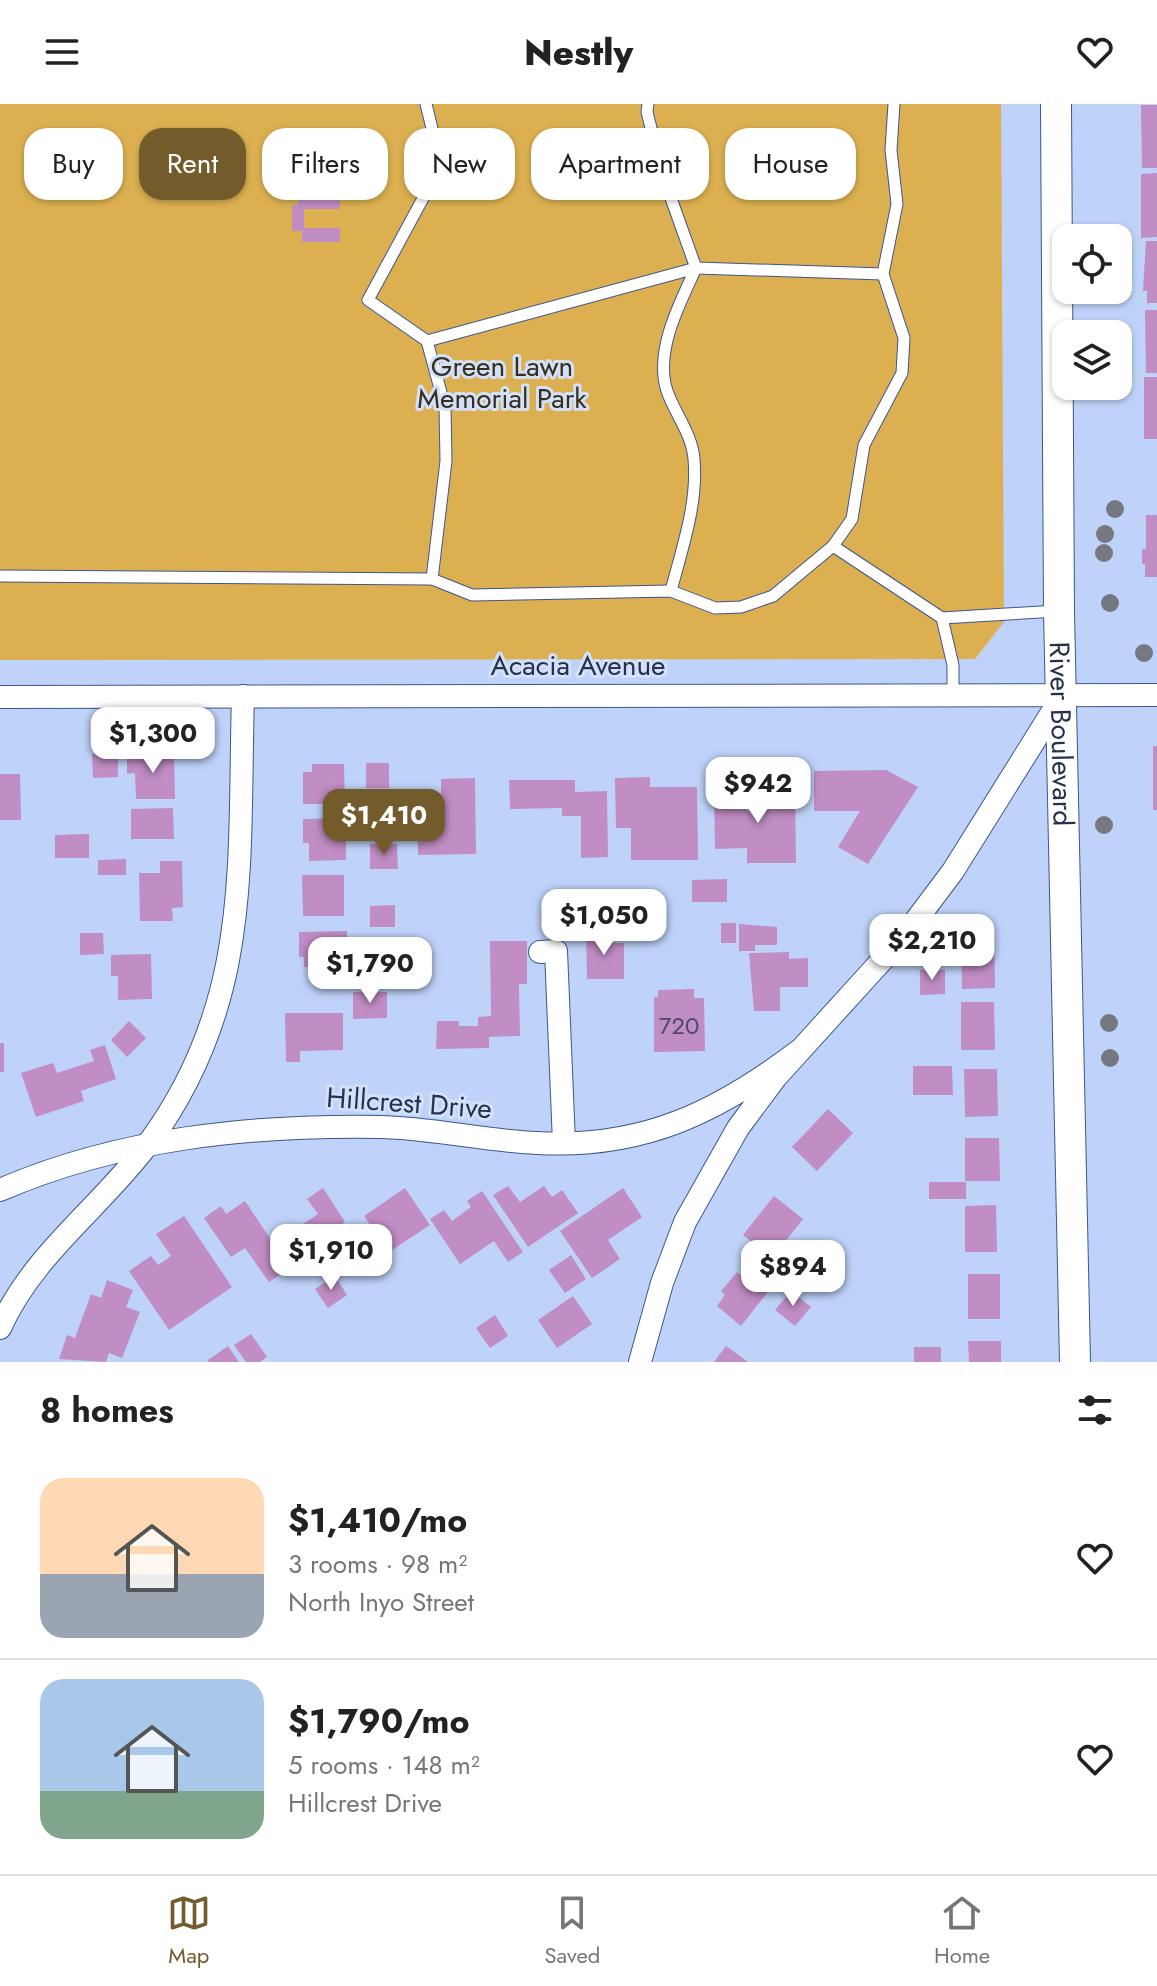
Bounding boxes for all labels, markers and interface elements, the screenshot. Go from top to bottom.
text: Nestly [524,26,633,78]
icon: menu [40,30,84,74]
icon: heart [1073,30,1117,74]
chip: Buy [24,128,123,200]
chip: Rent [139,128,246,200]
chip: Filters [262,128,388,200]
chip: New [404,128,515,200]
chip: Apartment [531,128,709,200]
chip: House [725,128,856,200]
map controls [1052,224,1132,400]
button: locate [1052,224,1132,304]
button: layers [1052,320,1132,400]
park label: Green Lawn Memorial Park [417,346,587,419]
street label: River Boulevard [1039,641,1084,827]
street label: Acacia Avenue [490,645,666,686]
pin: $1,300 [88,707,218,775]
text: $1,300 [109,714,197,752]
pin: $942 [711,757,805,825]
text: $942 [724,764,792,802]
pin: $1,410 [319,789,449,857]
text: $1,410 [341,796,427,834]
pin: $1,050 [539,889,669,957]
text: $1,050 [559,896,649,934]
pin: $2,210 [867,914,997,982]
text: $2,210 [887,921,977,959]
pin: $1,790 [305,937,435,1005]
text: $1,790 [326,944,414,982]
house number: 720 [659,1008,699,1043]
street label: Hillcrest Drive [325,1077,493,1129]
pin: $1,910 [266,1224,396,1292]
text: $1,910 [288,1231,374,1269]
pin: $894 [746,1240,840,1308]
text: $894 [759,1247,827,1285]
text: 8 homes [40,1386,174,1435]
icon: filters [1073,1388,1117,1432]
text: $1,410/mo [288,1496,467,1545]
icon: home [104,1510,200,1606]
icon: heart [1073,1536,1117,1580]
text: 3 rooms · 98 m² [288,1545,467,1583]
text: North Inyo Street [288,1583,474,1621]
text: $1,790/mo [288,1697,469,1746]
icon: home [104,1711,200,1807]
icon: heart [1073,1737,1117,1781]
text: 5 rooms · 148 m² [288,1746,480,1784]
text: Hillcrest Drive [288,1784,442,1822]
tab: Map [167,1891,211,1971]
tab: Saved [545,1891,600,1971]
tab: Home [934,1891,990,1971]

